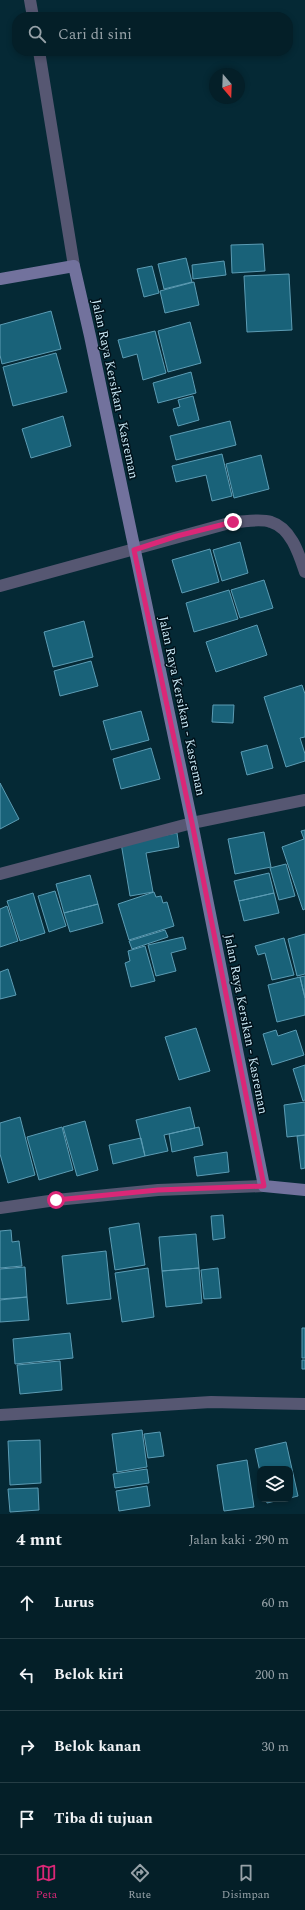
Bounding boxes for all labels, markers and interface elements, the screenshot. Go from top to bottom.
search box [12,12,293,56]
icon: search [26,23,48,45]
text: Cari di sini [58,23,132,46]
north arrow [209,68,245,104]
street label: Jalan Raya Kersikan - Kasreman [86,297,144,481]
route end [224,513,242,531]
street label: Jalan Raya Kersikan - Kasreman [153,614,211,798]
street label: Jalan Raya Kersikan - Kasreman [219,932,273,1116]
route start [47,1191,65,1209]
map controls [257,1466,293,1502]
button: layers [257,1466,293,1502]
text: 4 mnt [16,1527,62,1553]
text: Jalan kaki · 290 m [189,1530,289,1550]
text: Lurus [54,1591,94,1614]
icon: ahead [16,1592,38,1614]
text: 60 m [262,1593,289,1613]
text: Belok kiri [54,1663,123,1686]
icon: left [16,1664,38,1686]
text: 200 m [255,1665,289,1685]
text: Belok kanan [54,1735,141,1758]
icon: right [16,1736,38,1758]
text: 30 m [262,1737,289,1757]
text: Tiba di tujuan [54,1807,153,1830]
icon: arrive [16,1808,38,1830]
tab: Peta [35,1862,57,1903]
tab: Rute [128,1862,151,1903]
tab: Disimpan [222,1862,270,1903]

